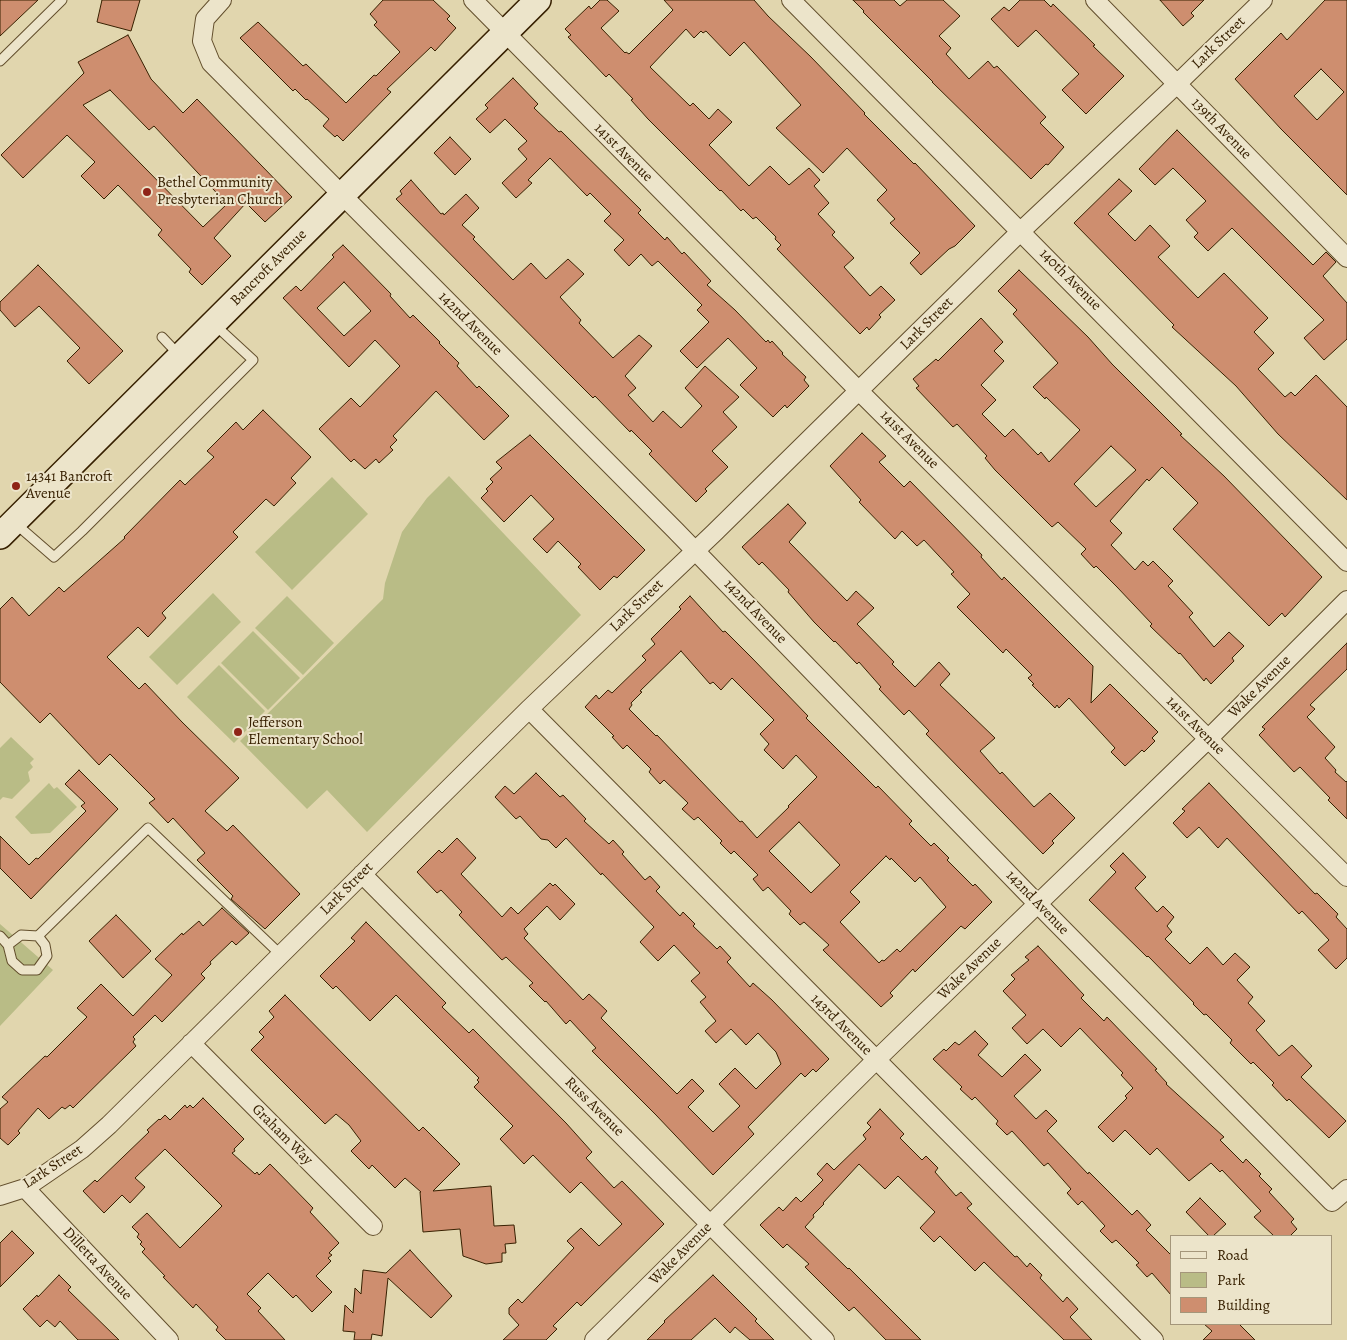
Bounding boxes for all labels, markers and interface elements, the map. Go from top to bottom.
street label: Lark Street [1188,13,1250,73]
street label: 139th Avenue [1187,94,1255,164]
street label: 141st Avenue [590,120,656,186]
place label: Bethel Community Presbyterian Church [157,174,283,209]
marker: Bethel Community Presbyterian Church [141,186,153,198]
street label: Bancroft Avenue [227,226,311,310]
street label: 140th Avenue [1035,245,1105,315]
street label: 142nd Avenue [434,288,506,360]
street label: Lark Street [897,294,957,354]
street label: 141st Avenue [876,407,942,473]
place label: 14341 Bancroft Avenue [26,468,112,503]
marker: 14341 Bancroft Avenue [10,480,22,492]
street label: Lark Street [606,576,668,636]
street label: 142nd Avenue [720,576,790,648]
street label: Wake Avenue [1225,652,1295,722]
street label: 141st Avenue [1162,693,1228,759]
place label: Jefferson Elementary School [248,714,363,749]
marker: Jefferson Elementary School [232,726,244,738]
street label: Lark Street [317,859,377,919]
street label: 142nd Avenue [1002,867,1072,939]
street label: Wake Avenue [935,934,1005,1004]
street label: 143rd Avenue [807,991,875,1059]
street label: Russ Avenue [561,1074,627,1140]
street label: Graham Way [248,1101,316,1169]
street label: Lark Street [20,1141,86,1193]
street label: Wake Avenue [646,1219,716,1289]
street label: Dilletta Avenue [59,1224,135,1304]
legend [1170,1235,1332,1325]
text: Road [1217,1245,1248,1265]
text: Park [1217,1270,1245,1290]
text: Building [1217,1295,1270,1315]

